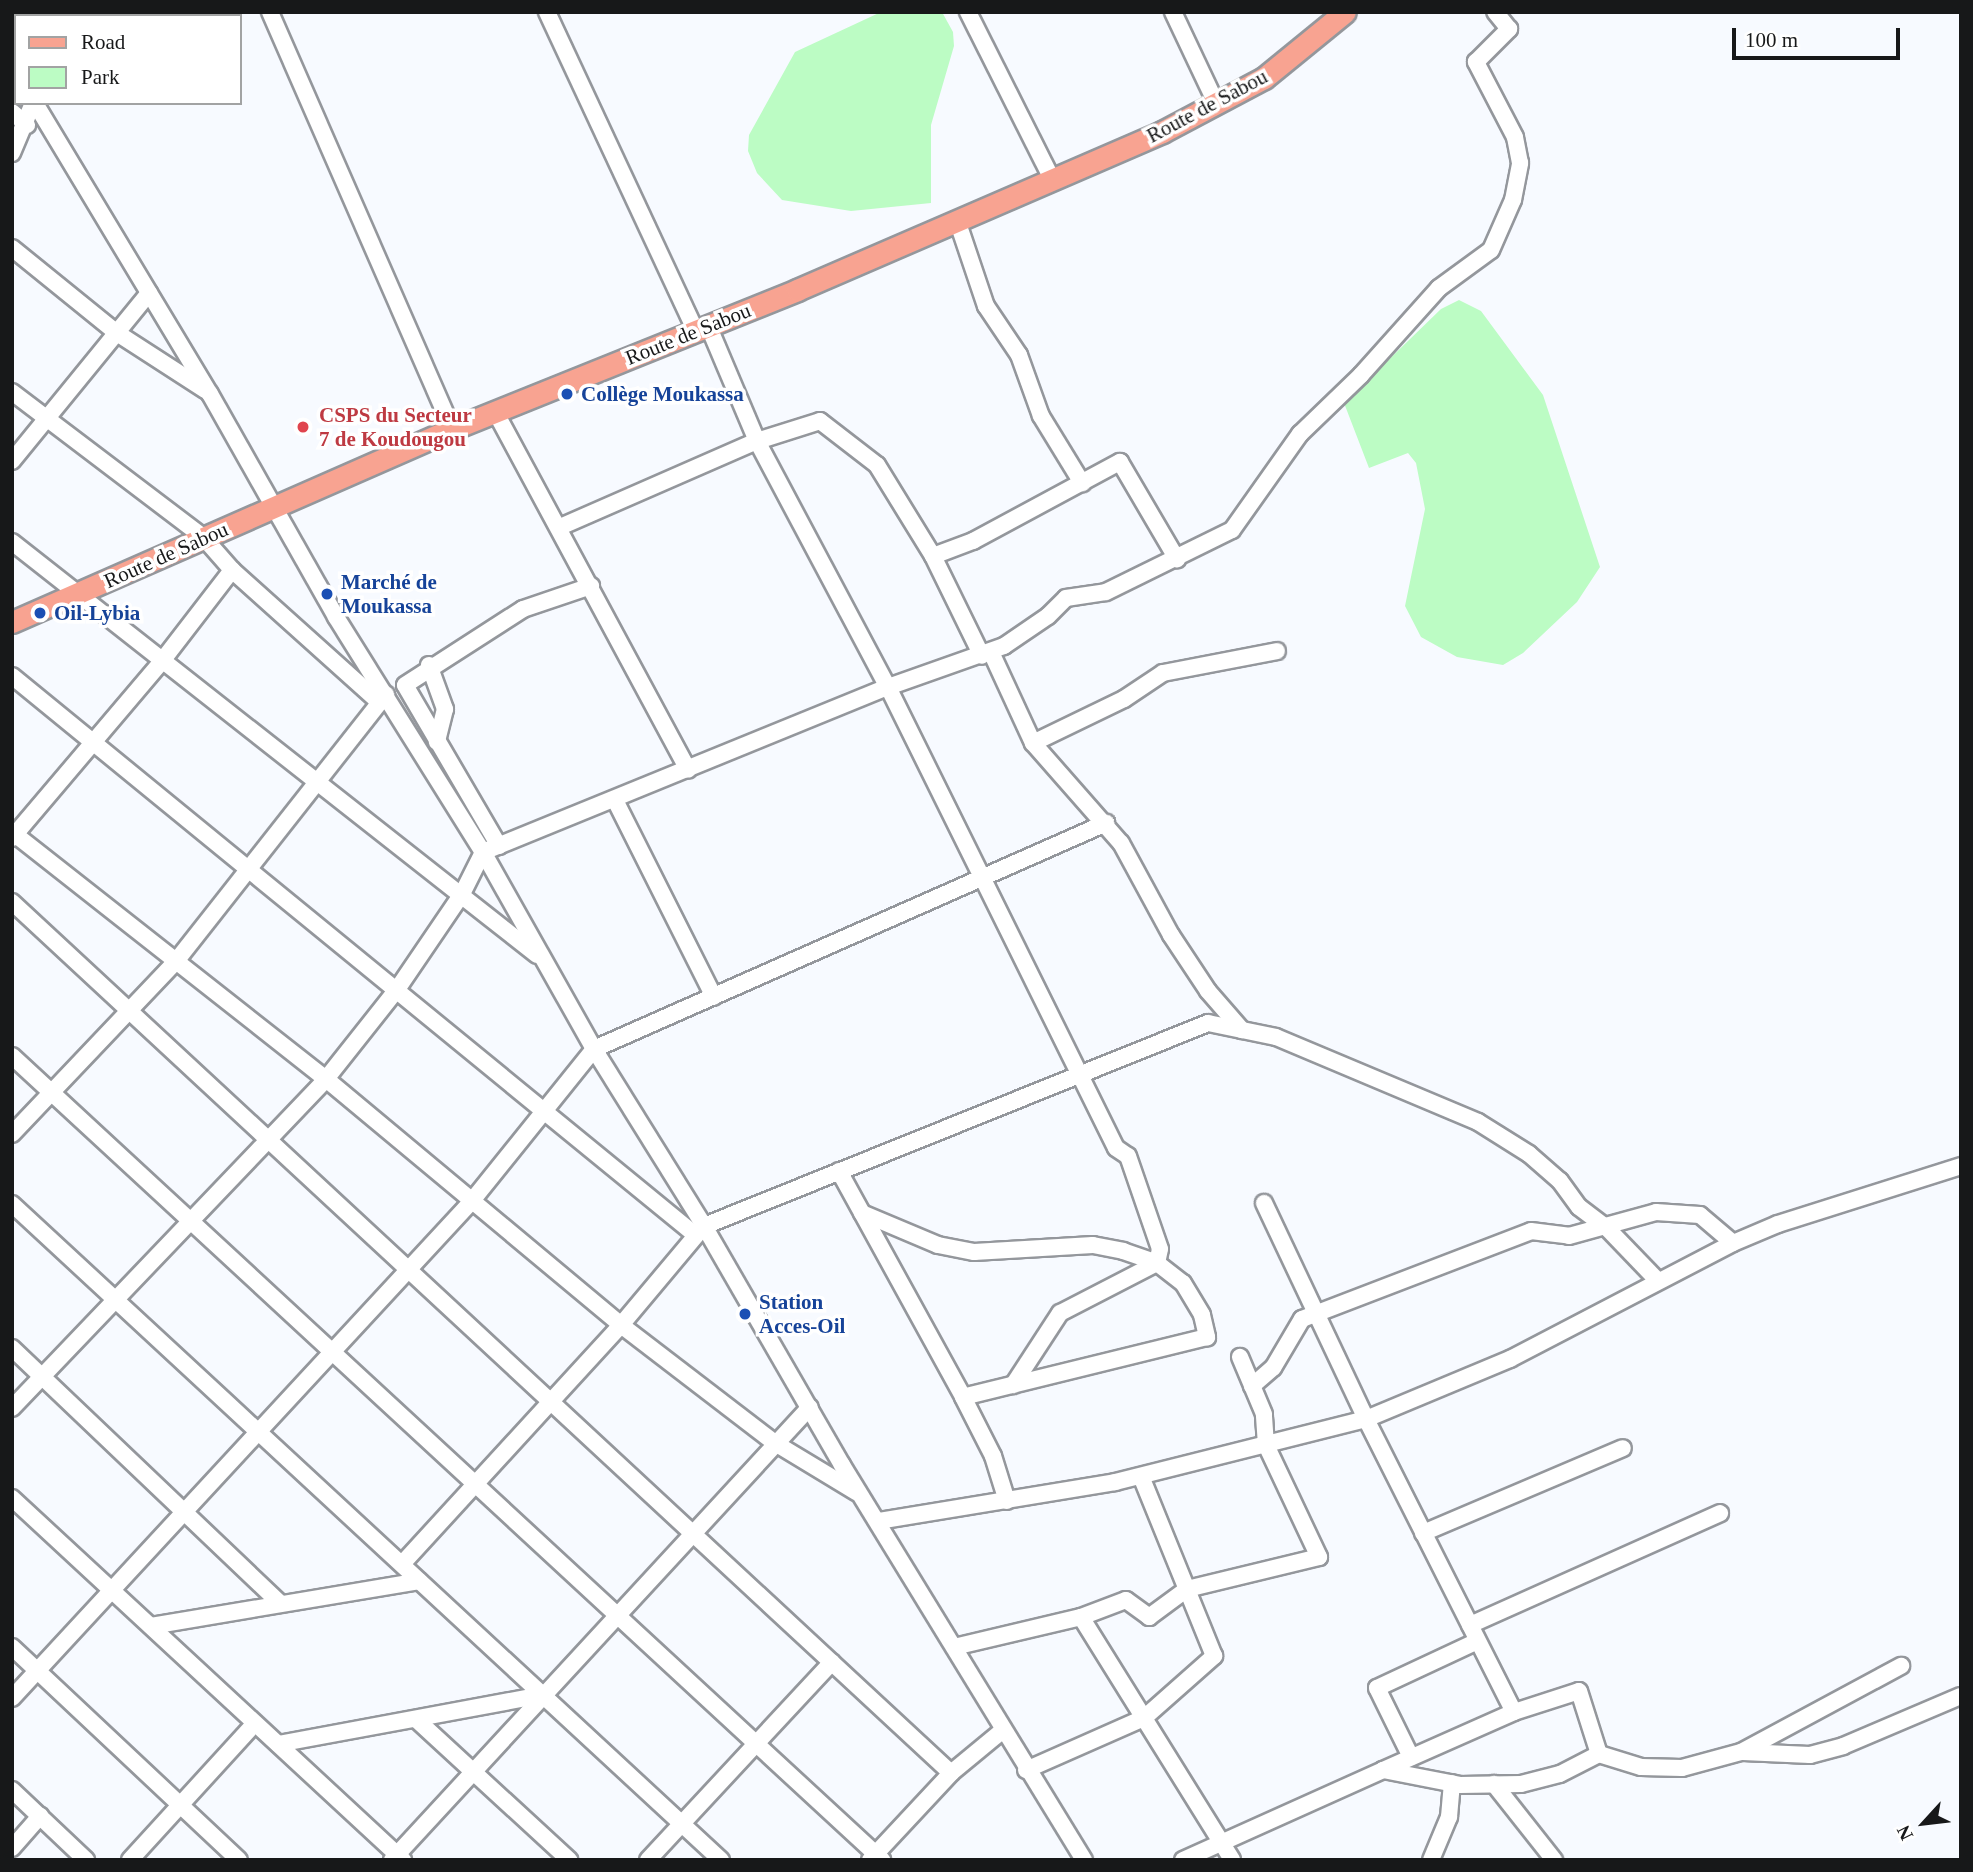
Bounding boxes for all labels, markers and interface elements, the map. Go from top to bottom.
legend [14,14,242,105]
scale bar [1735,14,1903,58]
text: 100 m [1745,28,1798,52]
text: Road [81,30,125,54]
street label: Route de Sabou [1142,64,1272,148]
text: Park [81,65,120,89]
street label: Route de Sabou [622,297,754,371]
place label: Collège Moukassa [581,381,744,407]
marker: Collège Moukassa [559,386,575,402]
place label: CSPS du Secteur 7 de Koudougou [319,402,472,452]
marker: CSPS du Secteur 7 de Koudougou [293,417,313,437]
street label: Route de Sabou [100,516,232,594]
place label: Marché de Moukassa [341,569,437,619]
marker: Marché de Moukassa [319,586,335,602]
place label: Oil-Lybia [54,600,140,626]
marker: Oil-Lybia [32,605,48,621]
place label: Station Acces-Oil [759,1289,845,1339]
marker: Station Acces-Oil [737,1306,753,1322]
north arrow [1889,1788,1959,1858]
text: N [1892,1822,1917,1844]

